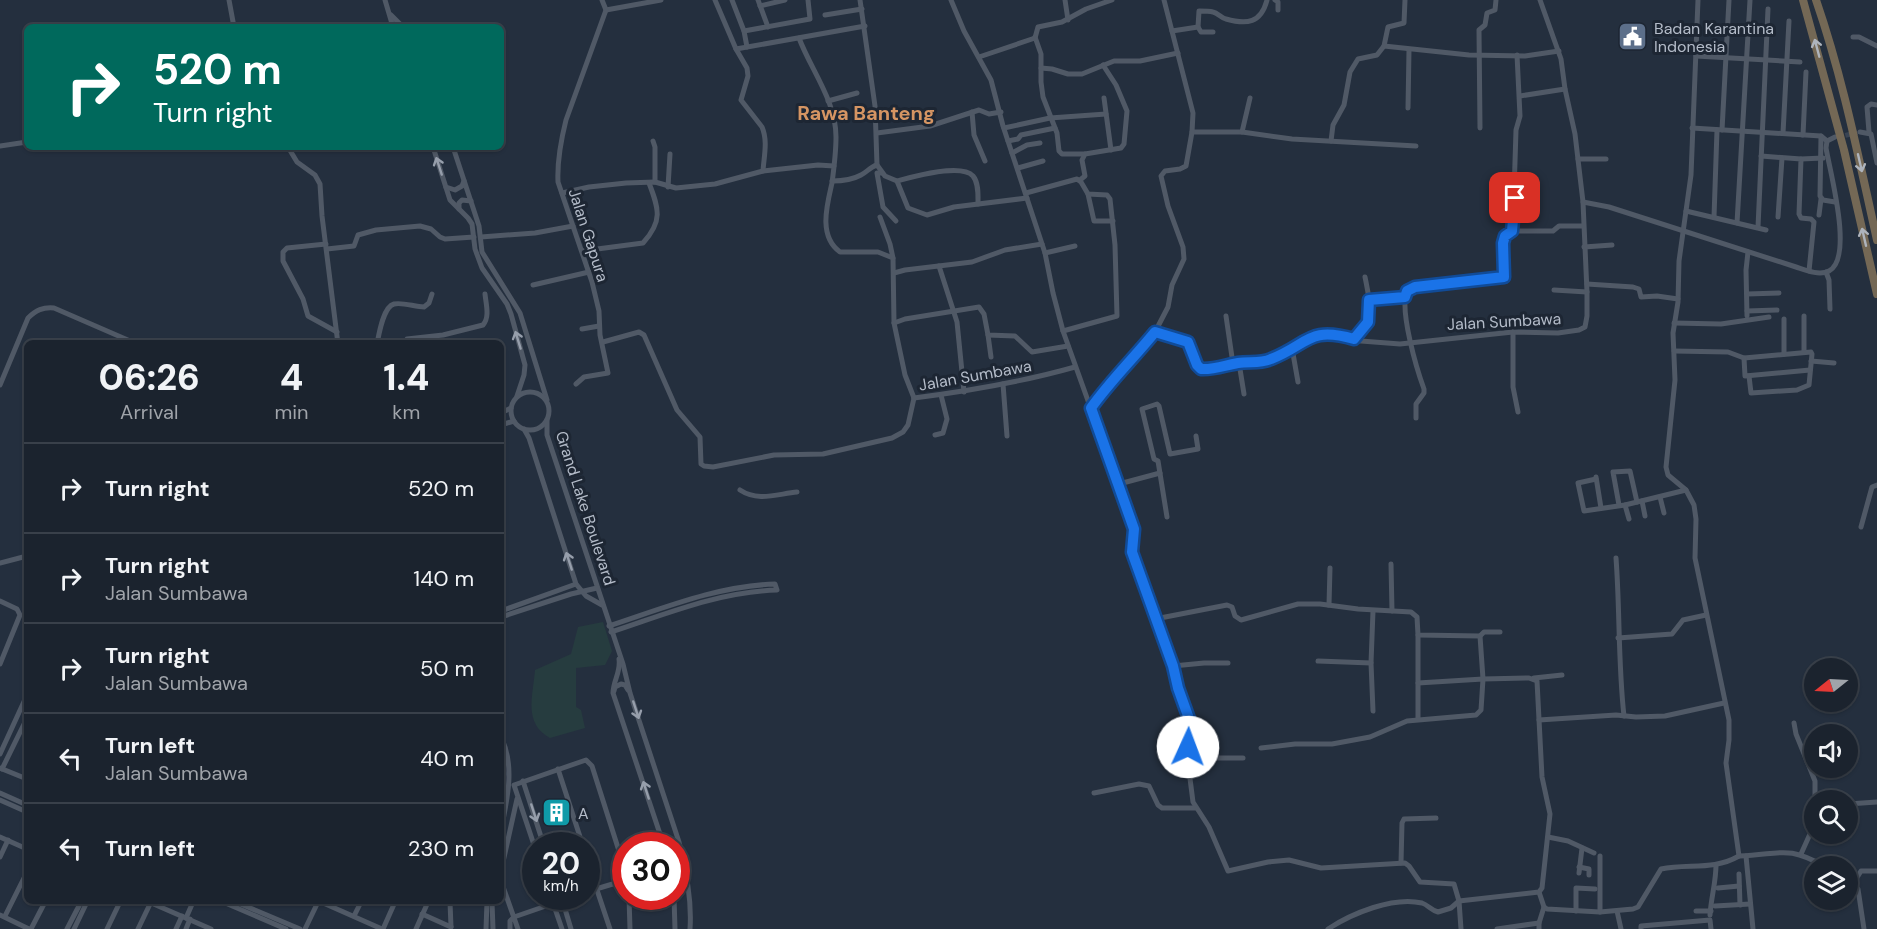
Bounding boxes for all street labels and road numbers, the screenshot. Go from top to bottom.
street label: Jalan Gapura [564,186,614,285]
street label: Jalan Sumbawa [1446,308,1562,335]
street label: Jalan Sumbawa [917,355,1033,396]
street label: Grand Lake Boulevard [551,428,620,588]

